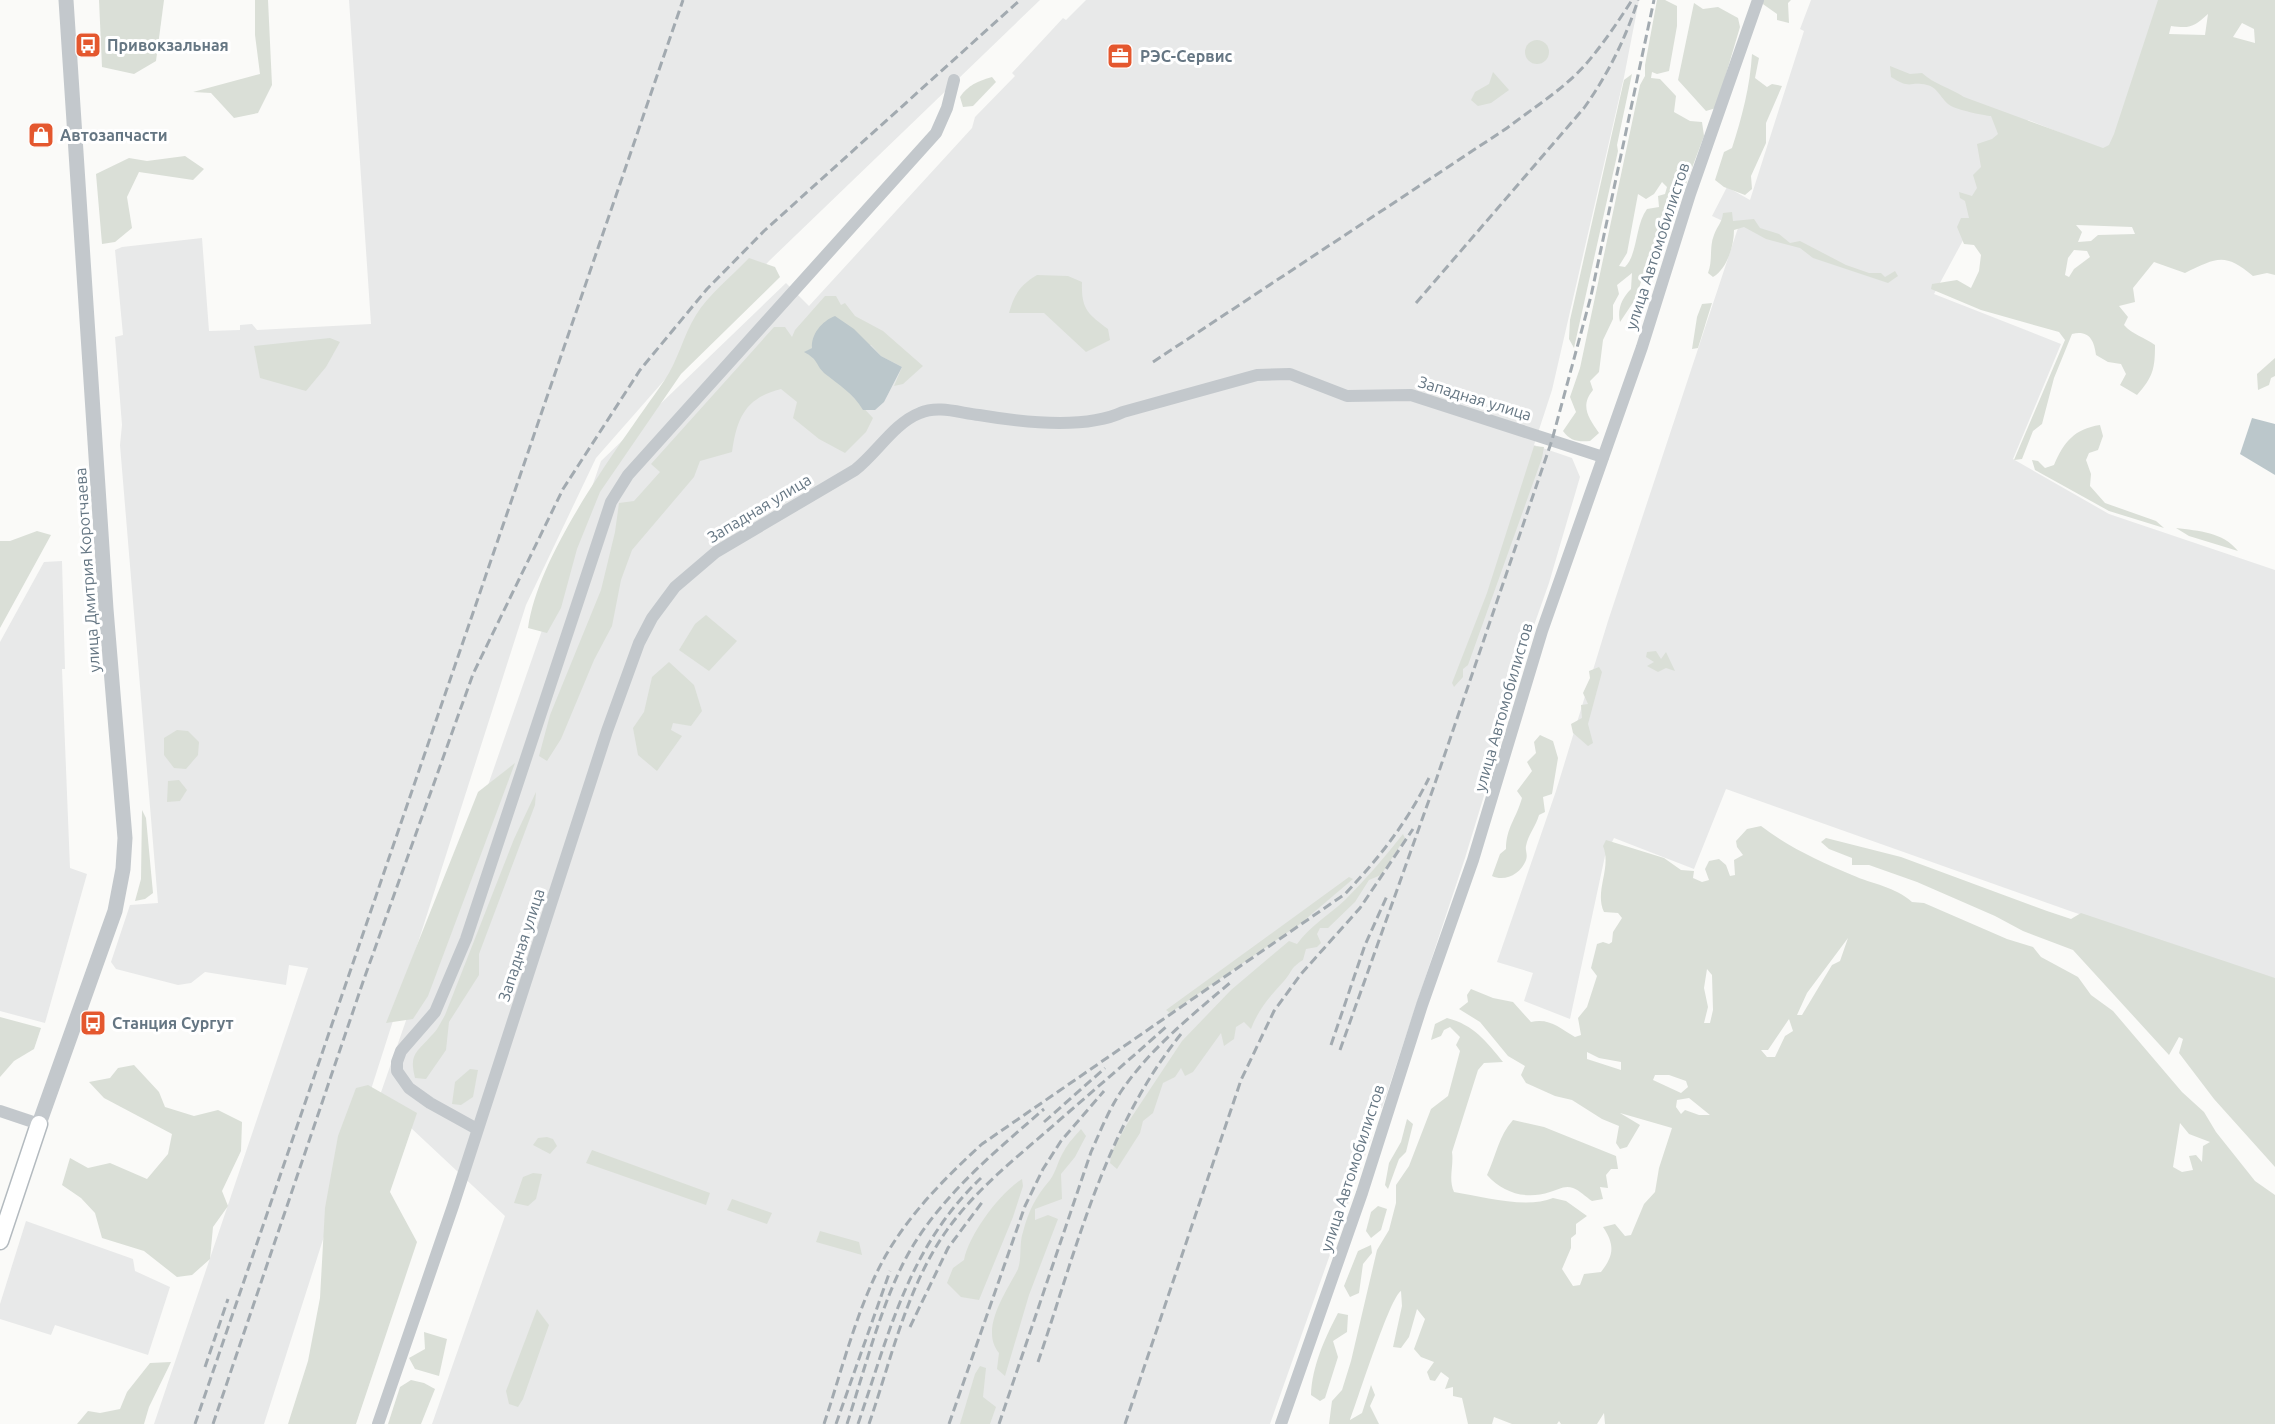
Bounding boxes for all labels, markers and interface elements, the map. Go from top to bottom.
bus stop icon: Привокзальная [73,30,103,60]
place label: Привокзальная [107,36,229,54]
office icon: РЭС-Сервис [1105,41,1135,71]
place label: РЭС-Сервис [1140,47,1232,65]
shop icon: Автозапчасти [26,120,56,150]
place label: Автозапчасти [60,126,168,144]
street label: улица Автомобилистов [1621,160,1693,332]
street label: Западная улица [1416,372,1534,424]
street label: улица Дмитрия Коротчаева [71,467,103,673]
street label: Западная улица [704,470,814,546]
street label: улица Автомобилистов [1470,621,1536,793]
street label: Западная улица [494,886,548,1004]
bus stop icon: Станция Сургут [78,1008,108,1038]
place label: Станция Сургут [112,1014,234,1032]
street label: улица Автомобилистов [1316,1082,1388,1254]

